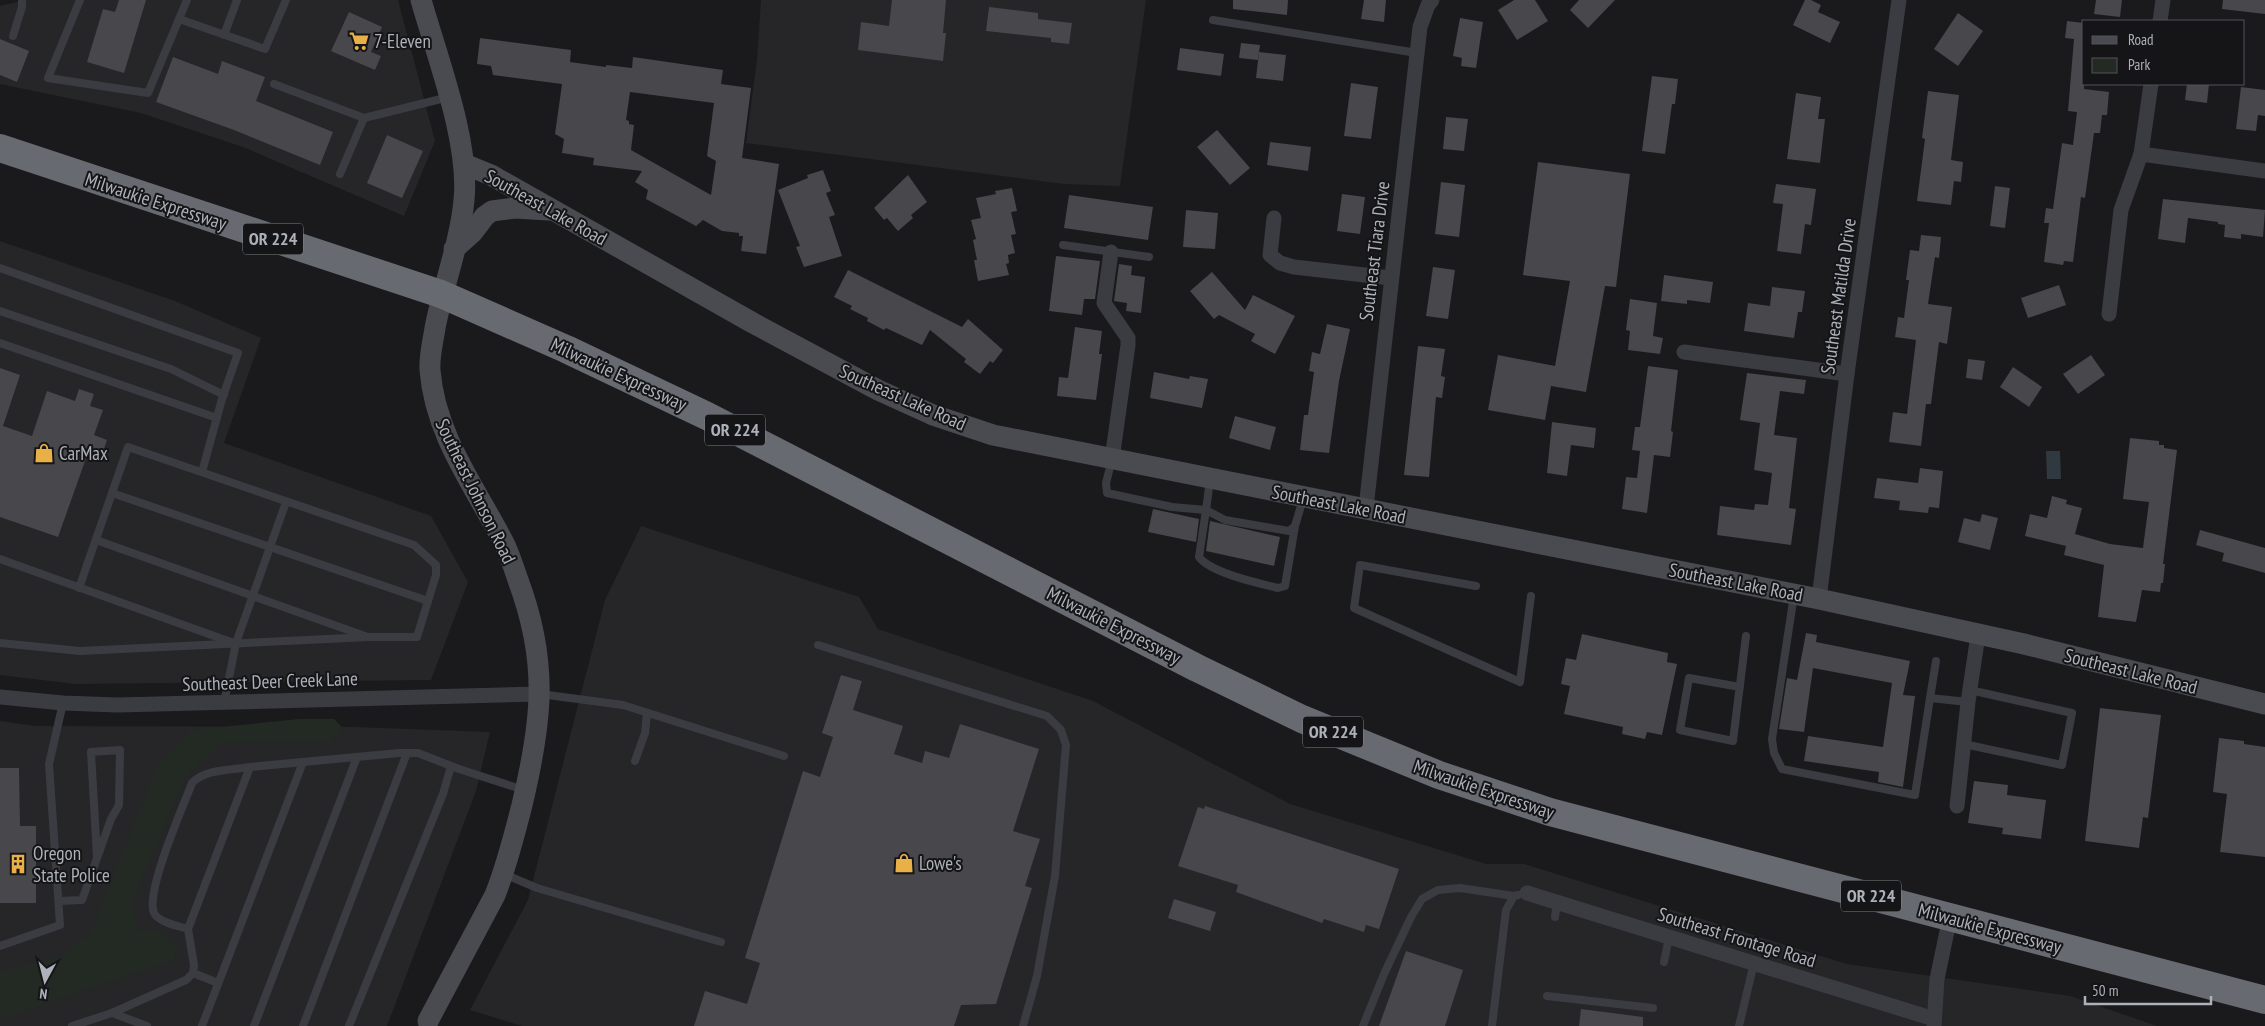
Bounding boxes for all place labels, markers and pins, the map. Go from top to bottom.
place label: 7-Eleven [374,29,431,53]
supermarket icon: 7-Eleven [348,30,370,52]
place label: CarMax [59,441,108,465]
shop icon: CarMax [33,442,55,464]
place label: Oregon State Police [33,841,110,887]
place label: Lowe's [919,851,962,875]
shop icon: Lowe's [893,852,915,874]
building icon: Oregon State Police [7,853,29,875]

